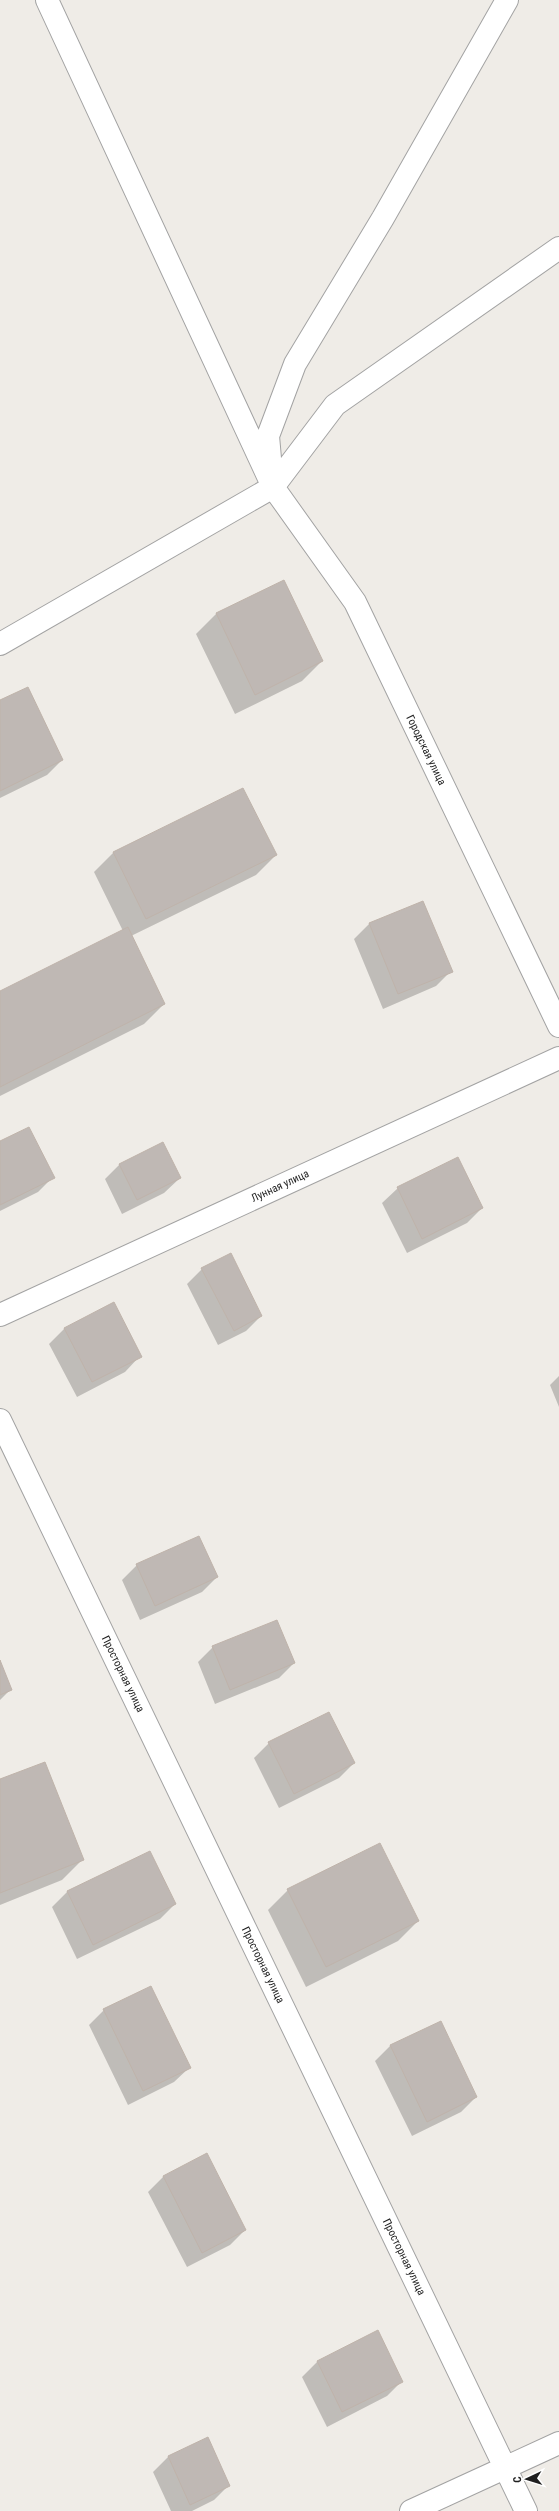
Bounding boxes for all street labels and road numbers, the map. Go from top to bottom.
street label: Городская улица [403,713,449,787]
street label: Лунная улица [249,1167,311,1205]
street label: Просторная улица [99,1634,147,1714]
street label: Просторная улица [239,1925,287,2005]
street label: Просторная улица [380,2217,428,2297]

